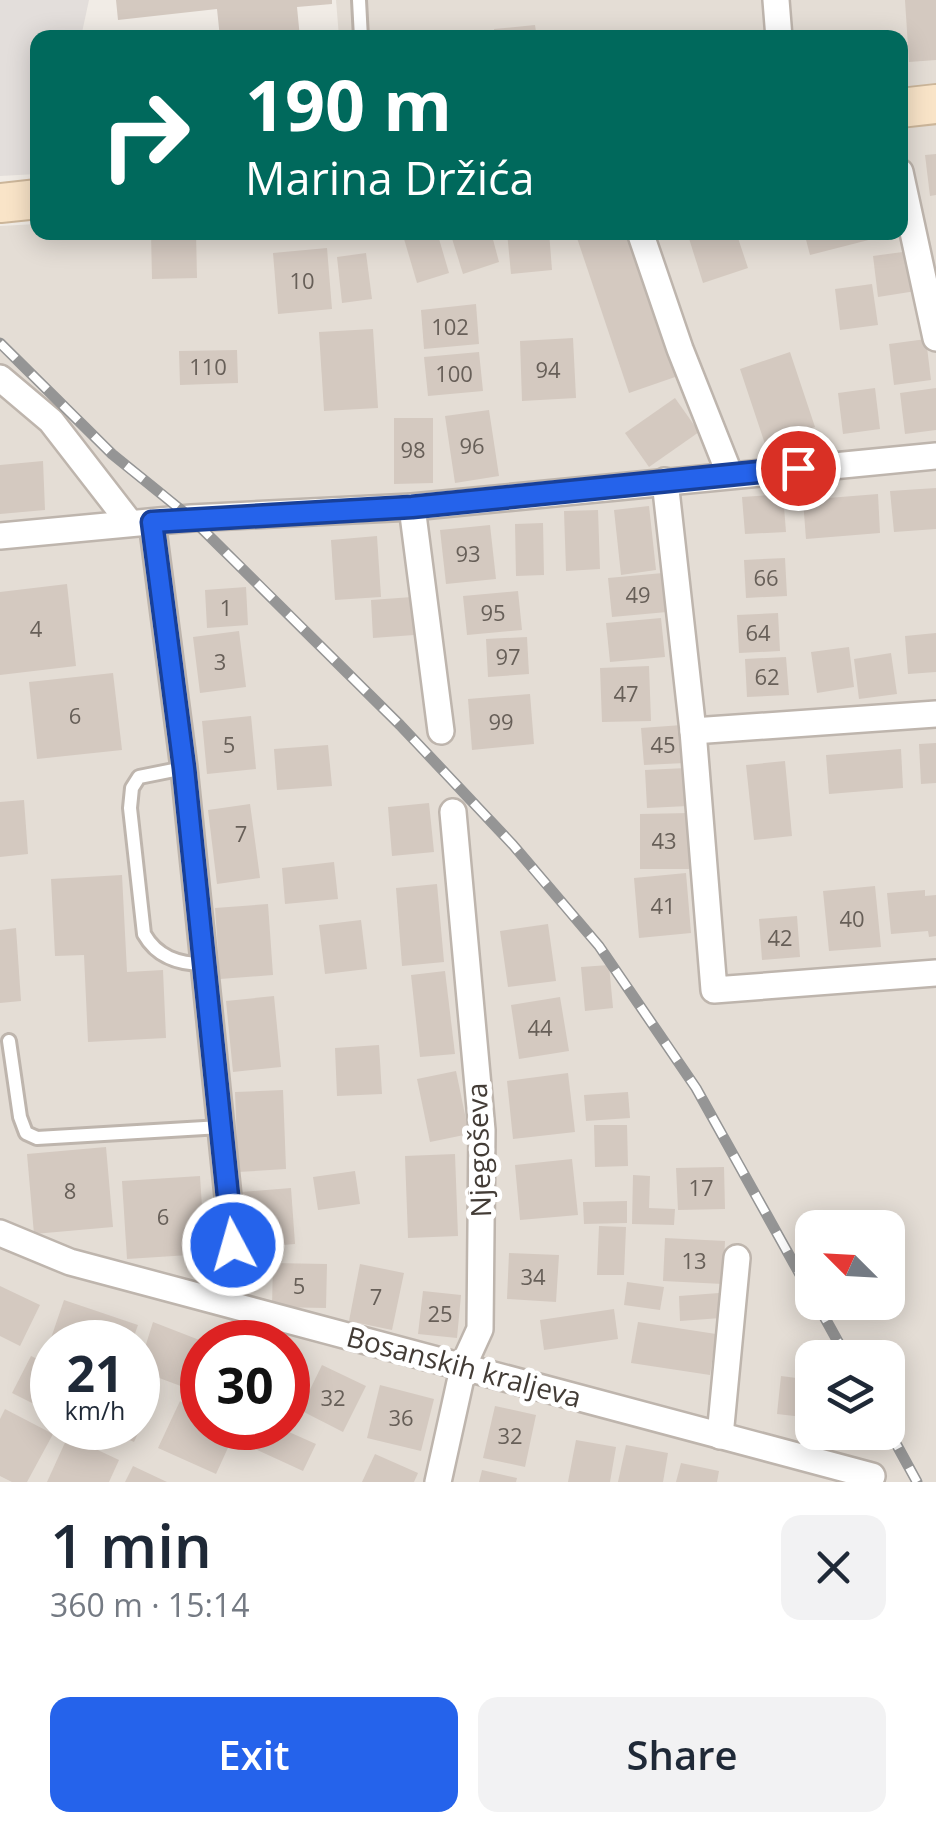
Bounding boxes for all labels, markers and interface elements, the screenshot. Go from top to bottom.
text: 190 m [245,56,452,152]
icon: right [80,70,210,200]
text: Marina Držića [245,147,535,208]
house number: 10 [289,265,315,295]
house number: 102 [431,311,469,341]
house number: 110 [189,351,227,381]
house number: 94 [535,354,561,384]
house number: 100 [435,358,473,388]
pin [756,426,841,511]
house number: 96 [459,430,485,460]
house number: 98 [400,434,426,464]
icon: arrive [771,441,826,496]
house number: 93 [455,538,481,568]
house number: 66 [753,562,779,592]
house number: 49 [625,579,651,609]
house number: 1 [220,592,232,622]
house number: 95 [480,597,506,627]
house number: 4 [30,613,43,643]
house number: 64 [745,617,771,647]
house number: 97 [495,641,521,671]
house number: 3 [214,646,226,676]
house number: 62 [754,661,780,691]
house number: 47 [613,678,639,708]
house number: 6 [69,700,81,730]
house number: 99 [488,706,514,736]
house number: 5 [223,729,235,759]
house number: 45 [650,729,676,759]
house number: 7 [235,818,247,848]
house number: 43 [651,825,677,855]
house number: 41 [650,890,676,920]
house number: 40 [839,903,865,933]
house number: 42 [767,922,793,952]
house number: 44 [527,1012,553,1042]
street label: Njegoševa [457,1082,499,1218]
house number: 17 [688,1172,714,1202]
house number: 8 [64,1175,76,1205]
position arrow [181,1193,285,1297]
house number: 6 [157,1201,169,1231]
north arrow [795,1210,905,1320]
map controls [795,1210,905,1450]
house number: 13 [681,1245,707,1275]
house number: 34 [520,1261,546,1291]
house number: 5 [293,1270,305,1300]
house number: 7 [370,1281,382,1311]
house number: 25 [427,1298,453,1328]
street label: Bosanskih kraljeva [343,1316,586,1416]
speed limit sign: 30 [180,1320,310,1450]
text: 21 [66,1339,124,1407]
button: layers [795,1340,905,1450]
house number: 32 [320,1382,346,1412]
text: km/h [65,1393,125,1427]
house number: 36 [388,1402,414,1432]
house number: 32 [497,1420,523,1450]
text: 1 min [50,1504,212,1586]
button: close [781,1515,886,1620]
text: 360 m · 15:14 [50,1583,249,1626]
button: Exit [50,1697,458,1812]
button: Share [478,1697,886,1812]

